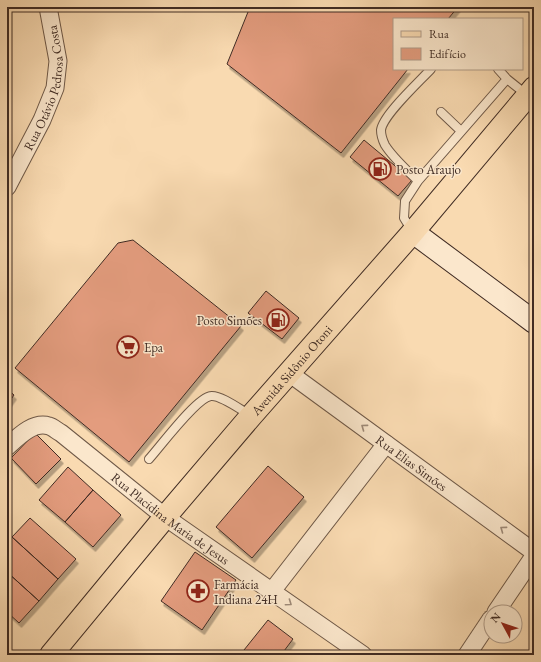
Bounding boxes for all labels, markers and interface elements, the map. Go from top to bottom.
legend [393,18,523,70]
street label: Rua Otávio Pedrosa Costa [19,23,67,153]
text: Rua [429,26,449,42]
text: Edifício [429,46,466,62]
fuel station icon: Posto Araujo [367,156,393,182]
place label: Posto Araujo [396,161,461,178]
fuel station icon: Posto Simões [265,307,291,333]
place label: Posto Simões [197,312,262,329]
street label: Avenida Sidônio Otoni [247,321,336,419]
supermarket icon: Epa [115,334,141,360]
place label: Epa [144,339,164,356]
one-way arrow [361,425,368,432]
street label: Rua Elias Simões [373,431,451,495]
street label: Rua Placidina Maria de Jesus [108,469,233,568]
one-way arrow [500,527,507,534]
place label: Farmácia Indiana 24H [214,576,278,608]
pharmacy icon: Farmácia Indiana 24H [185,578,211,604]
one-way arrow [285,598,292,606]
north arrow [483,604,523,644]
text: N [487,610,504,625]

